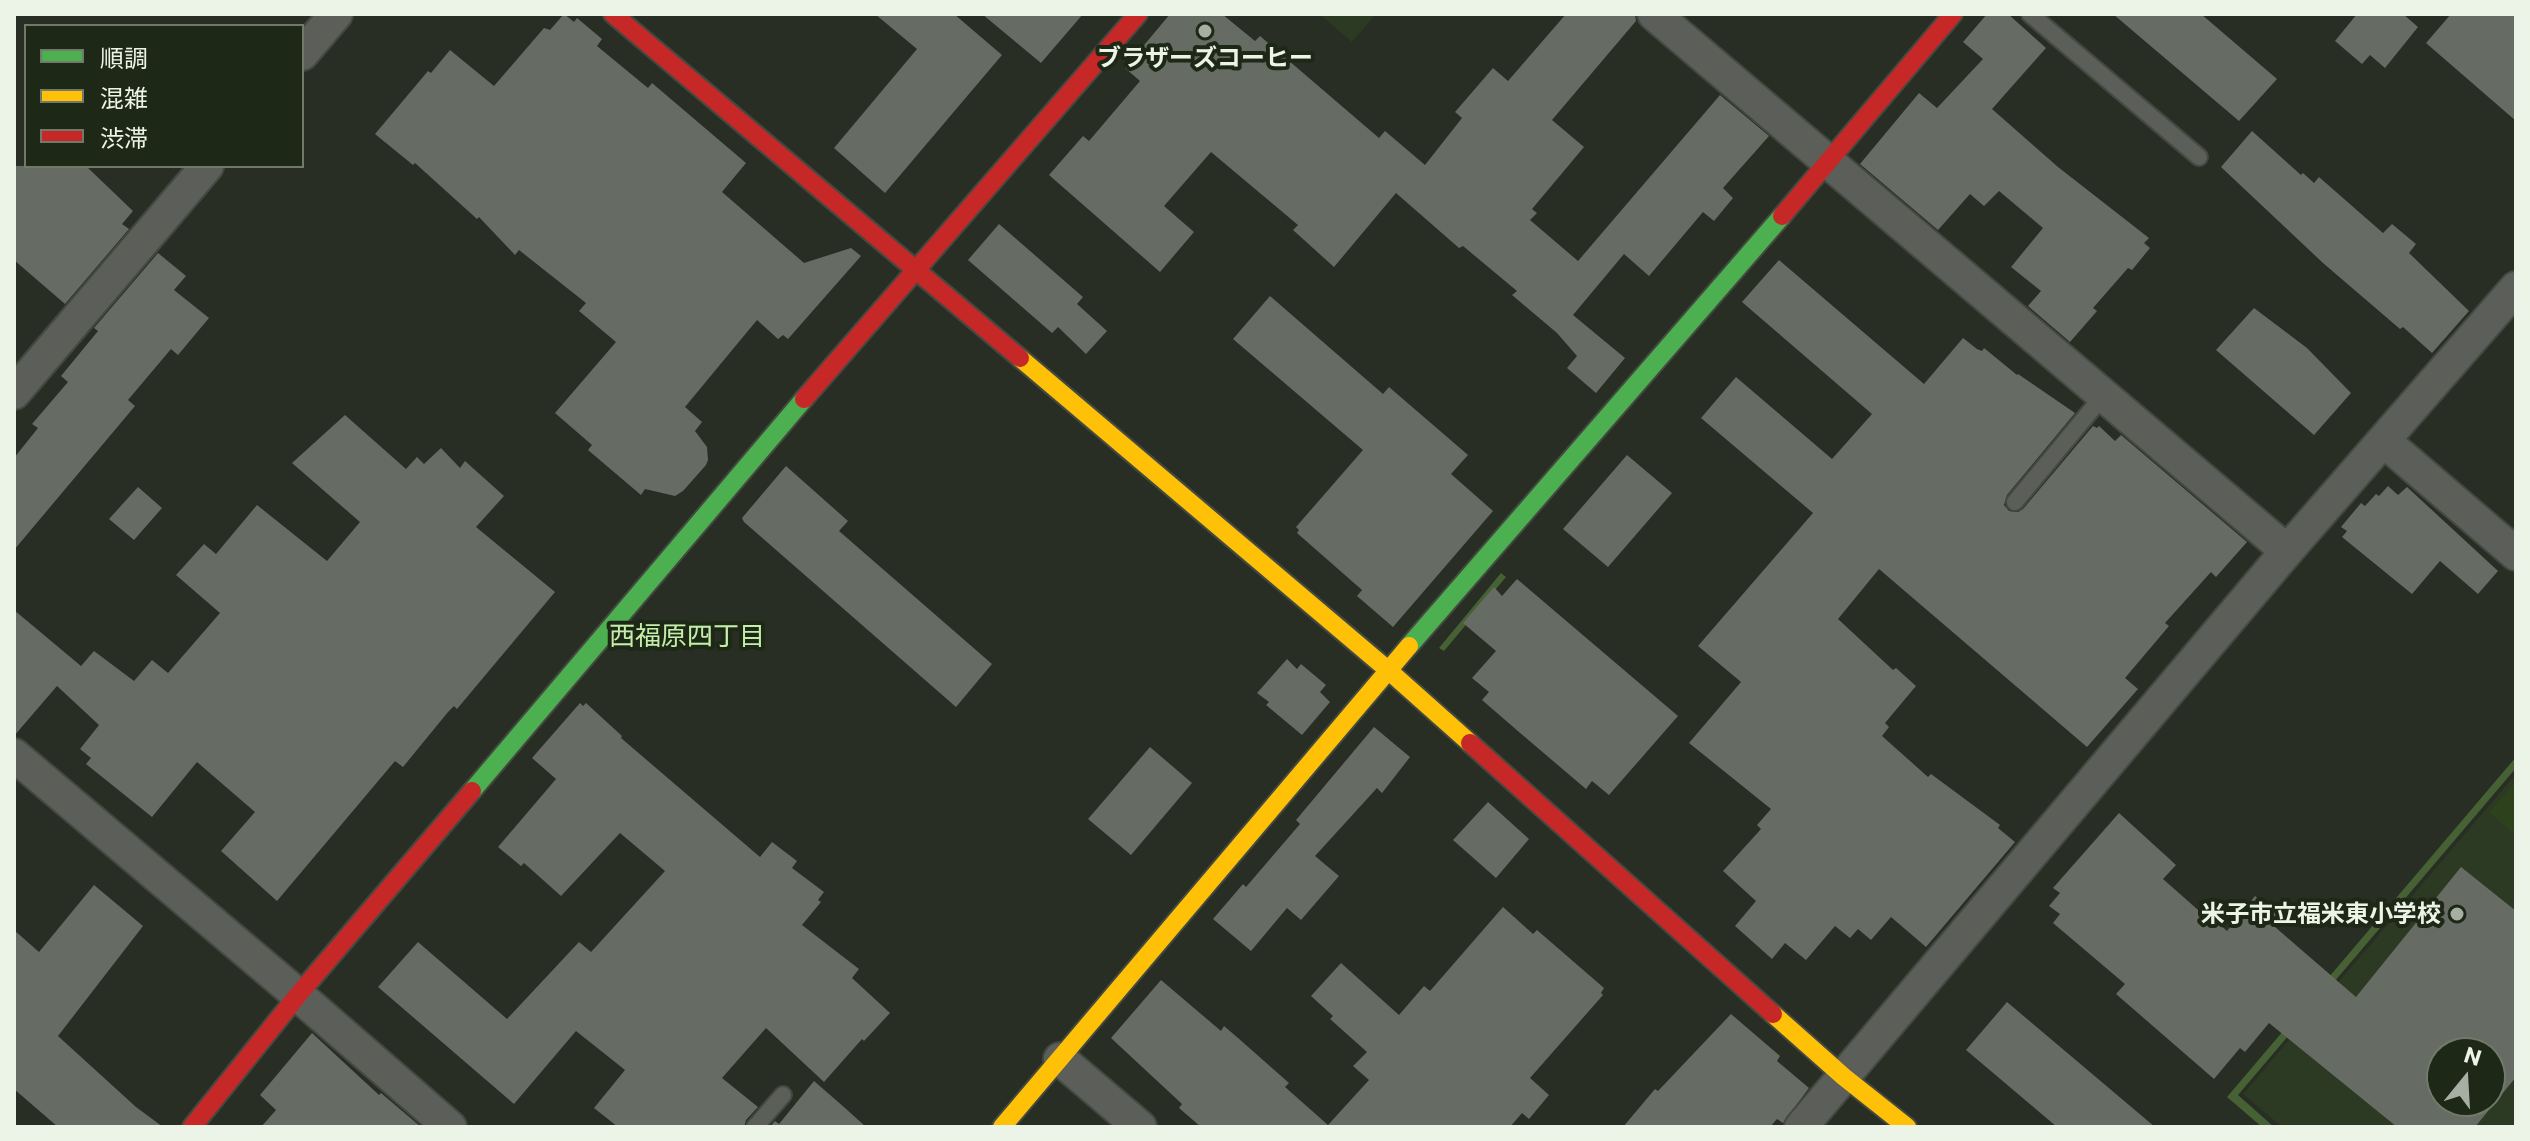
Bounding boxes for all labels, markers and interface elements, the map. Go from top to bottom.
marker: ブラザーズコーヒー [1196,22,1214,40]
legend [24,24,304,168]
text: 順調 [100,43,148,72]
place label: ブラザーズコーヒー [1097,44,1313,72]
text: 混雑 [100,83,148,112]
text: 渋滞 [100,123,148,152]
district label: 西福原四丁目 [609,620,765,652]
place label: 米子市立福米東小学校 [2201,900,2441,928]
marker: 米子市立福米東小学校 [2448,905,2466,923]
north arrow [2426,1037,2506,1117]
text: N [2461,1040,2485,1071]

